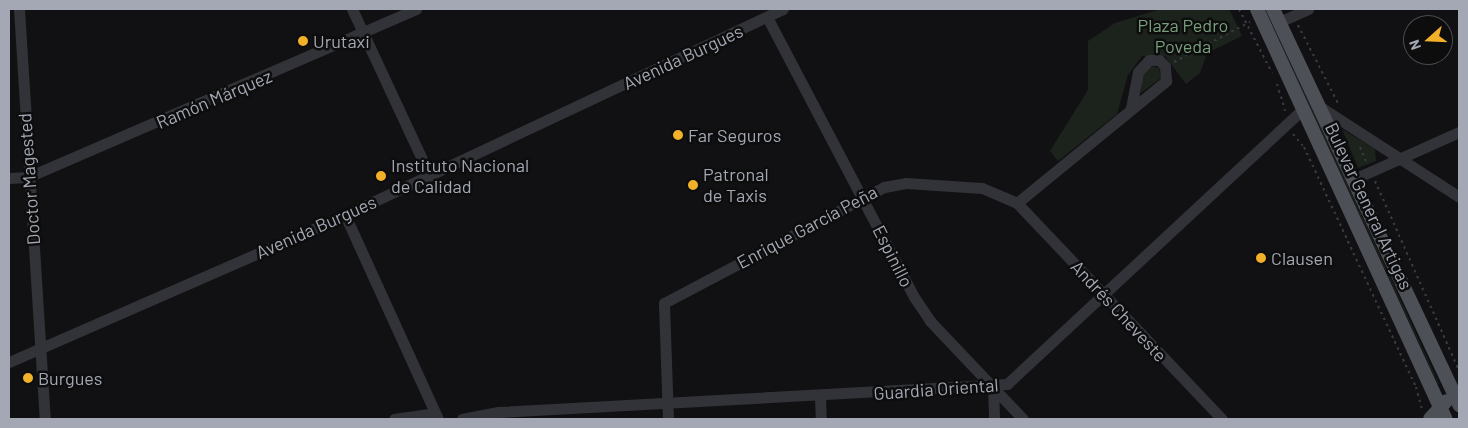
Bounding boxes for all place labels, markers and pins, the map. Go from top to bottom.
place label: Urutaxi [313,30,370,52]
marker: Urutaxi [297,35,309,47]
place label: Far Seguros [688,124,781,146]
marker: Far Seguros [672,129,684,141]
place label: Instituto Nacional de Calidad [391,155,529,198]
place label: Patronal de Taxis [703,164,769,206]
marker: Instituto Nacional de Calidad [375,170,387,182]
marker: Patronal de Taxis [687,179,699,191]
place label: Clausen [1271,247,1333,269]
marker: Clausen [1255,252,1267,264]
place label: Burgues [38,367,102,389]
marker: Burgues [22,372,34,384]

